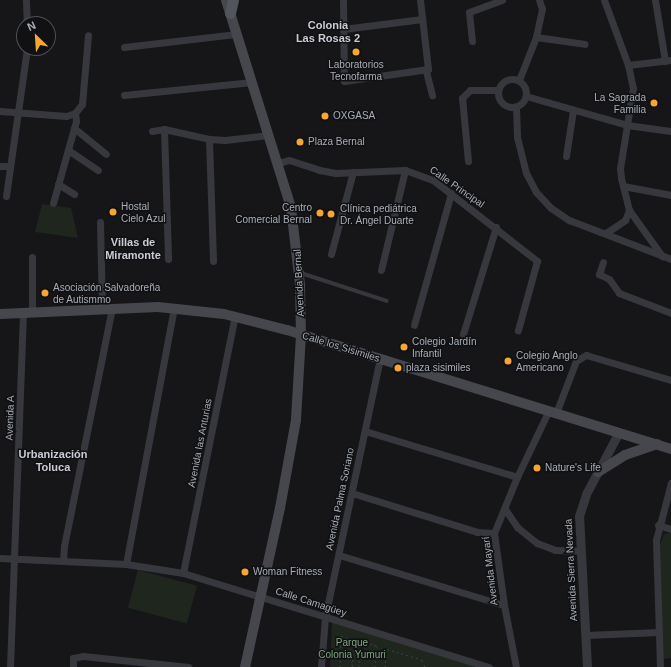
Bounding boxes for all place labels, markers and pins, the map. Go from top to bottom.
marker: Laboratorios Tecnofarma [351,47,361,57]
place label: Laboratorios Tecnofarma [328,58,384,82]
place label: La Sagrada Familia [594,91,646,114]
marker: La Sagrada Familia [649,98,659,108]
place label: OXGASA [333,110,375,122]
marker: OXGASA [320,111,330,121]
place label: Plaza Bernal [308,136,365,148]
marker: Plaza Bernal [295,137,305,147]
place label: Hostal Cielo Azul [121,200,166,224]
place label: Centro Comercial Bernal [235,201,312,224]
place label: Clínica pediátrica Dr. Ángel Duarte [340,202,417,226]
marker: Hostal Cielo Azul [108,207,118,217]
marker: Centro Comercial Bernal [315,208,325,218]
marker: Clínica pediátrica Dr. Ángel Duarte [325,208,337,220]
place label: Asociación Salvadoreña de Autismmo [53,281,160,304]
marker: Asociación Salvadoreña de Autismmo [40,288,50,298]
place label: Colegio Jardín Infantil [412,335,476,358]
marker: Colegio Jardín Infantil [399,342,409,352]
place label: Colegio Anglo Americano [516,349,578,372]
marker: Colegio Anglo Americano [503,356,513,366]
place label: plaza sisimiles [406,362,470,374]
marker: plaza sisimiles [393,363,403,373]
place label: Nature's Life [545,462,601,474]
marker: Nature's Life [532,463,542,473]
place label: Woman Fitness [253,566,322,578]
marker: Woman Fitness [240,567,250,577]

